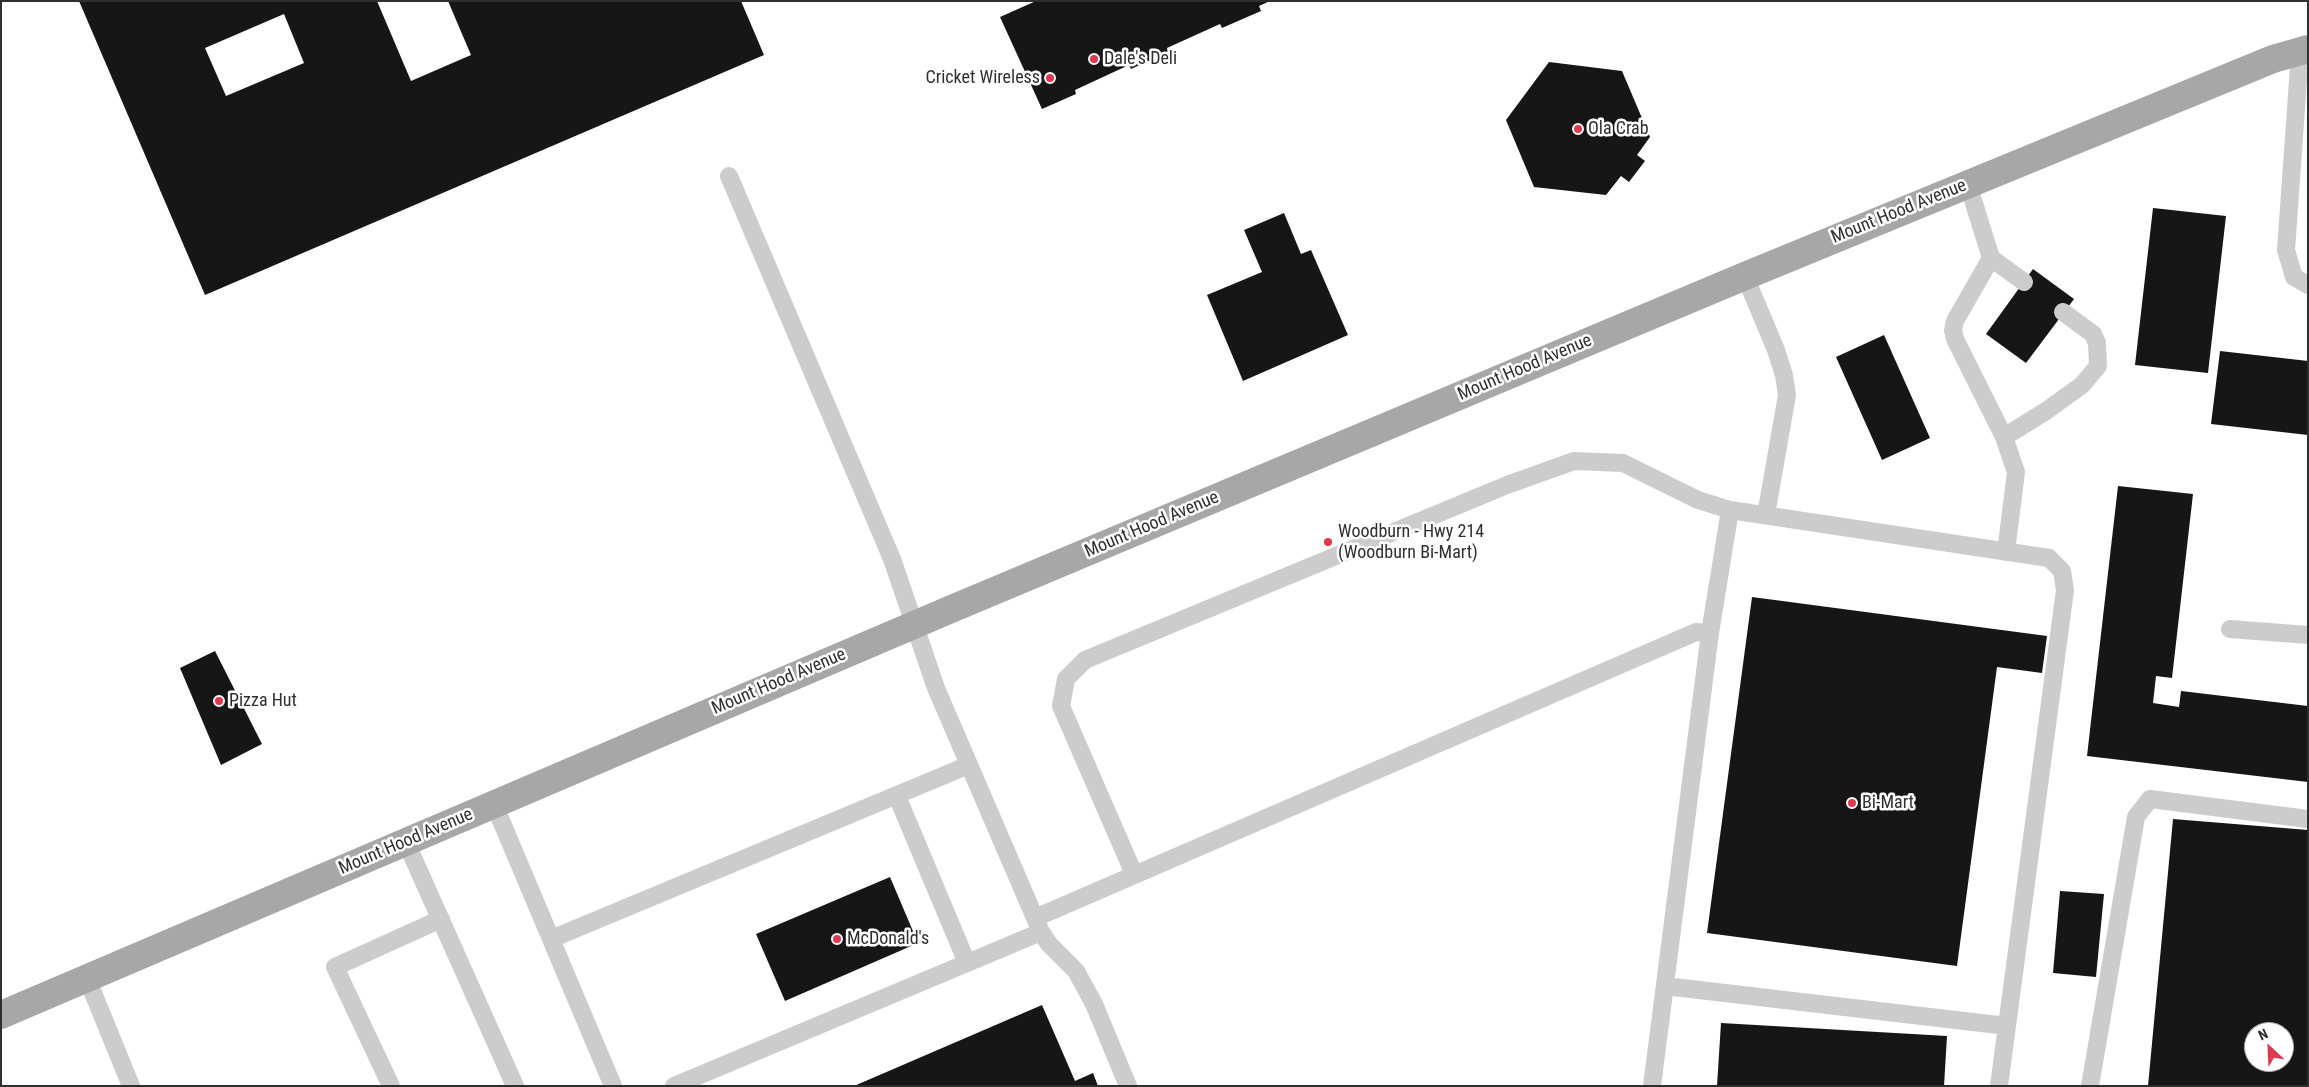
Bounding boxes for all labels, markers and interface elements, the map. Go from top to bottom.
place label: Dale's Deli [1104,48,1177,70]
marker: Dale's Deli [1088,53,1100,65]
place label: Cricket Wireless [925,67,1040,89]
marker: Cricket Wireless [1044,72,1056,84]
place label: Ola Crab [1588,118,1649,140]
marker: Ola Crab [1572,123,1584,135]
street label: Mount Hood Avenue [1828,175,1970,249]
street label: Mount Hood Avenue [1455,330,1595,406]
street label: Mount Hood Avenue [1082,487,1222,563]
place label: Woodburn - Hwy 214 (Woodburn Bi-Mart) [1338,521,1484,564]
marker: Woodburn - Hwy 214 (Woodburn Bi-Mart) [1322,536,1334,548]
street label: Mount Hood Avenue [709,644,849,720]
place label: Pizza Hut [229,690,297,712]
marker: Pizza Hut [213,695,225,707]
place label: Bi-Mart [1862,792,1914,814]
marker: Bi-Mart [1846,797,1858,809]
street label: Mount Hood Avenue [336,804,476,880]
place label: McDonald's [847,928,929,950]
marker: McDonald's [831,933,843,945]
north arrow [2244,1022,2294,1072]
text: N [2256,1025,2270,1043]

